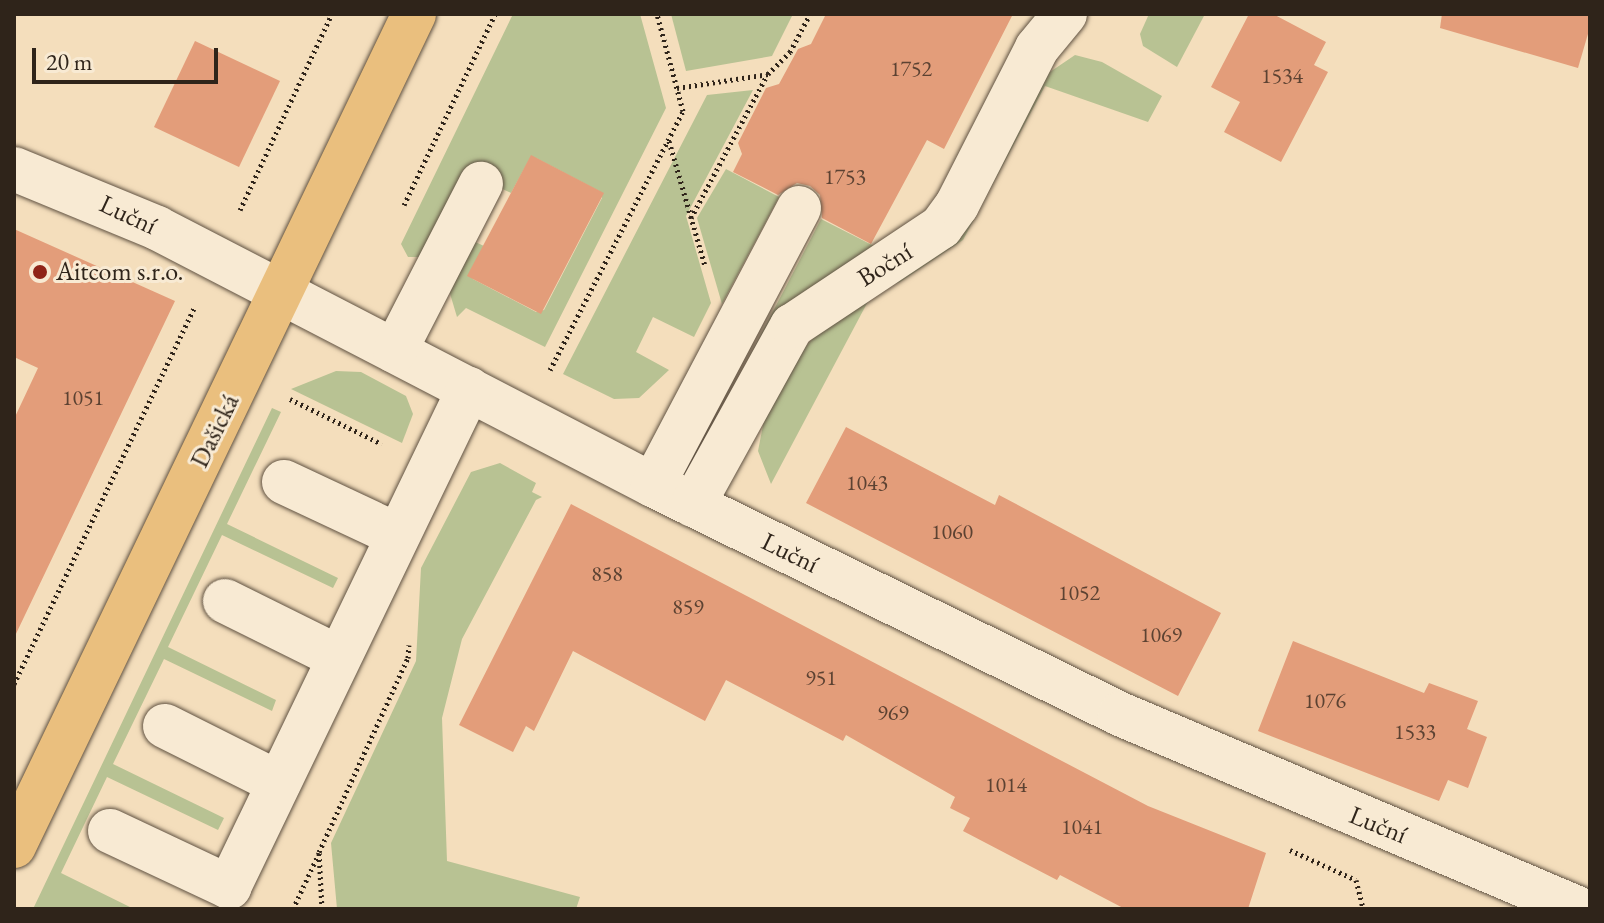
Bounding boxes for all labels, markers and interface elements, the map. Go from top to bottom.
scale bar [36,32,222,82]
text: 20 m [46,46,93,77]
house number: 1752 [890,56,932,82]
house number: 1534 [1261,63,1303,89]
house number: 1753 [824,164,866,190]
street label: Luční [95,188,161,242]
street label: Boční [852,236,918,294]
place label: Aitcom s.r.o. [56,256,183,288]
marker: Aitcom s.r.o. [31,263,49,281]
house number: 1051 [62,385,104,411]
street label: Dašická [184,389,246,473]
house number: 1043 [846,470,888,496]
house number: 1060 [931,519,973,545]
street label: Luční [757,526,823,580]
house number: 858 [591,561,623,587]
house number: 1052 [1058,580,1100,606]
house number: 859 [672,594,704,620]
house number: 1069 [1140,622,1182,648]
house number: 951 [805,665,837,691]
house number: 1076 [1304,688,1346,714]
house number: 969 [877,700,909,726]
house number: 1533 [1394,719,1436,745]
house number: 1014 [985,772,1027,798]
street label: Luční [1345,799,1411,851]
house number: 1041 [1061,814,1103,840]

